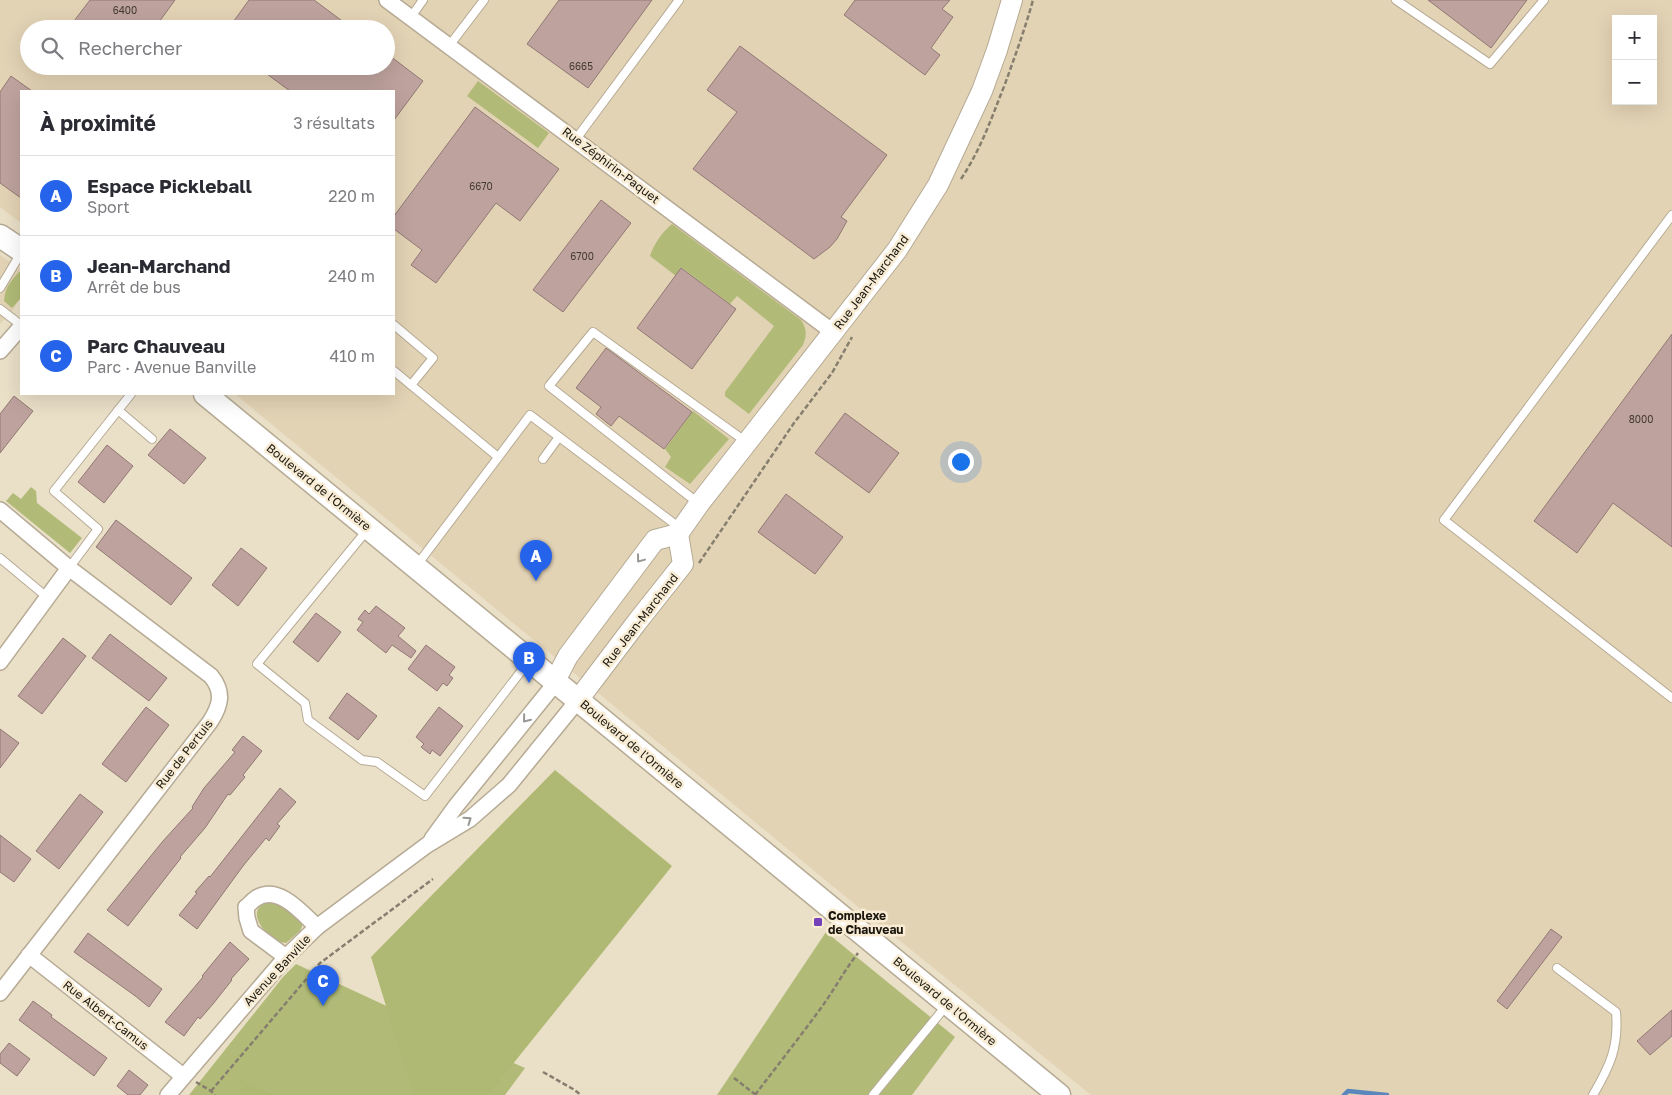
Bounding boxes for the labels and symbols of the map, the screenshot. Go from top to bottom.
house number: 6400 [113,4,137,16]
house number: 6665 [569,60,593,72]
street label: Rue Zéphirin-Paquet [559,124,663,207]
house number: 6670 [469,180,493,192]
street label: Rue Jean-Marchand [831,232,911,332]
house number: 6700 [570,250,594,262]
house number: 8000 [1629,413,1653,425]
street label: Boulevard de l'Ormière [264,440,374,534]
your location [948,449,974,475]
pin: A [520,540,552,581]
one-way arrow [637,553,646,563]
street label: Rue Jean-Marchand [599,570,681,670]
pin: B [513,642,545,683]
street label: Boulevard de l'Ormière [577,696,687,792]
one-way arrow [523,713,531,722]
street label: Rue de Pertuis [152,716,216,792]
one-way arrow [462,817,472,826]
place label: Complexe de Chauveau [828,908,903,937]
marker: Complexe de Chauveau [812,916,824,928]
street label: Avenue Banville [240,931,314,1009]
street label: Boulevard de l'Ormière [890,953,1000,1049]
pin: C [307,965,339,1006]
street label: Rue Albert-Camus [60,977,152,1053]

